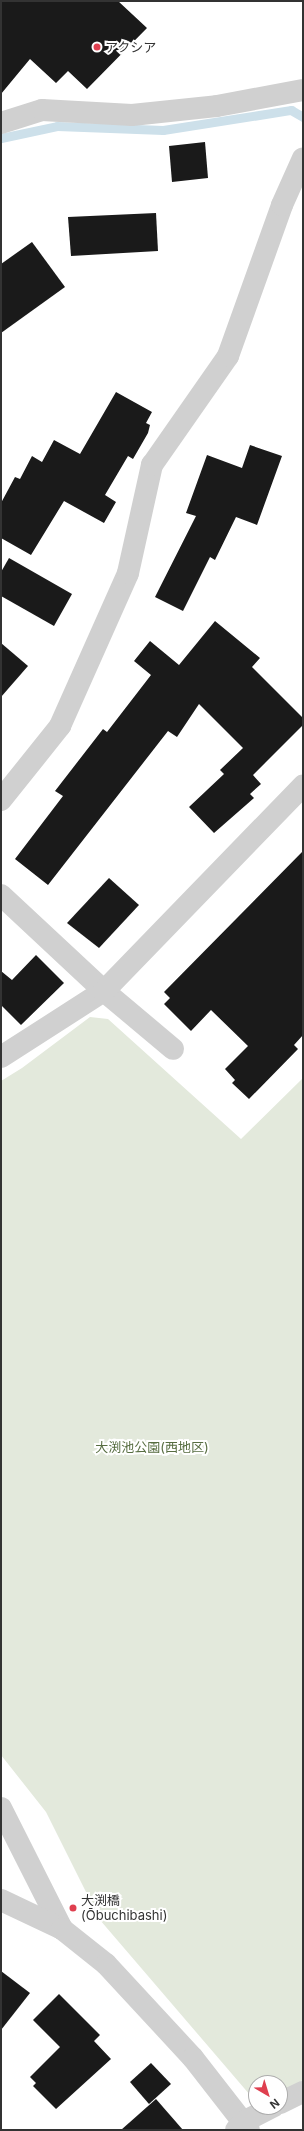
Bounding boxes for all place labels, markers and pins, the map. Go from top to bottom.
place label: アクシア [105,39,157,55]
marker: アクシア [92,42,102,52]
place label: 大渕橋 (Ōbuchibashi) [81,1893,167,1924]
marker: 大渕橋 (Ōbuchibashi) [68,1903,78,1913]

